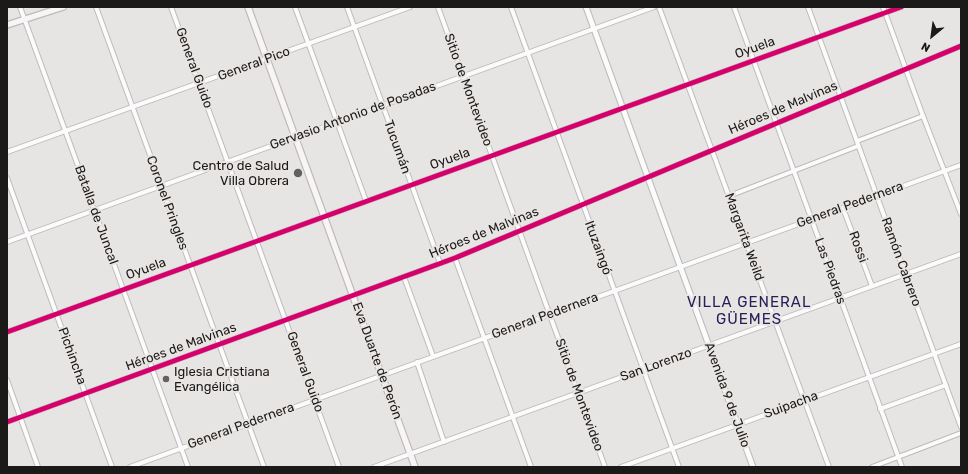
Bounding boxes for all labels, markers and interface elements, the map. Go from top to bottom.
north arrow [912,16,952,56]
street label: General Guido [172,26,216,110]
street label: Sitio de Montevideo [440,32,496,148]
street label: Oyuela [733,34,777,62]
text: N [919,39,933,55]
street label: General Pico [216,44,292,84]
street label: Héroes de Malvinas [726,78,840,138]
street label: Gervasio Antonio de Posadas [268,79,438,153]
street label: Tucumán [380,118,414,176]
street label: Oyuela [428,145,472,173]
street label: Coronel Pringles [143,154,191,252]
place label: Centro de Salud Villa Obrera [193,158,289,189]
street label: Batalla de Juncal [71,163,121,267]
marker: Centro de Salud Villa Obrera [292,167,304,179]
street label: General Pedernera [795,178,905,232]
street label: Margarita Weild [721,191,767,283]
street label: Héroes de Malvinas [427,204,541,262]
street label: Ramón Cabrero [878,215,924,309]
street label: Ituzaingó [581,219,615,277]
street label: Rossi [845,229,871,265]
street label: Las Piedras [811,236,849,306]
street label: Oyuela [124,255,168,283]
street label: General Pedernera [490,289,600,343]
district label: VILLA GENERAL GÜEMES [687,294,811,329]
street label: Eva Duarte de Perón [349,300,405,422]
street label: Héroes de Malvinas [123,320,239,374]
street label: Pichincha [54,325,90,387]
street label: General Guido [283,330,327,414]
street label: Sitio de Montevideo [551,337,607,453]
street label: Avenida 9 de Julio [701,340,753,450]
street label: San Lorenzo [618,345,694,385]
place label: Iglesia Cristiana Evangélica [174,364,270,395]
marker: Iglesia Cristiana Evangélica [161,374,171,384]
street label: Suipacha [762,388,820,422]
street label: General Pedernera [186,399,296,453]

